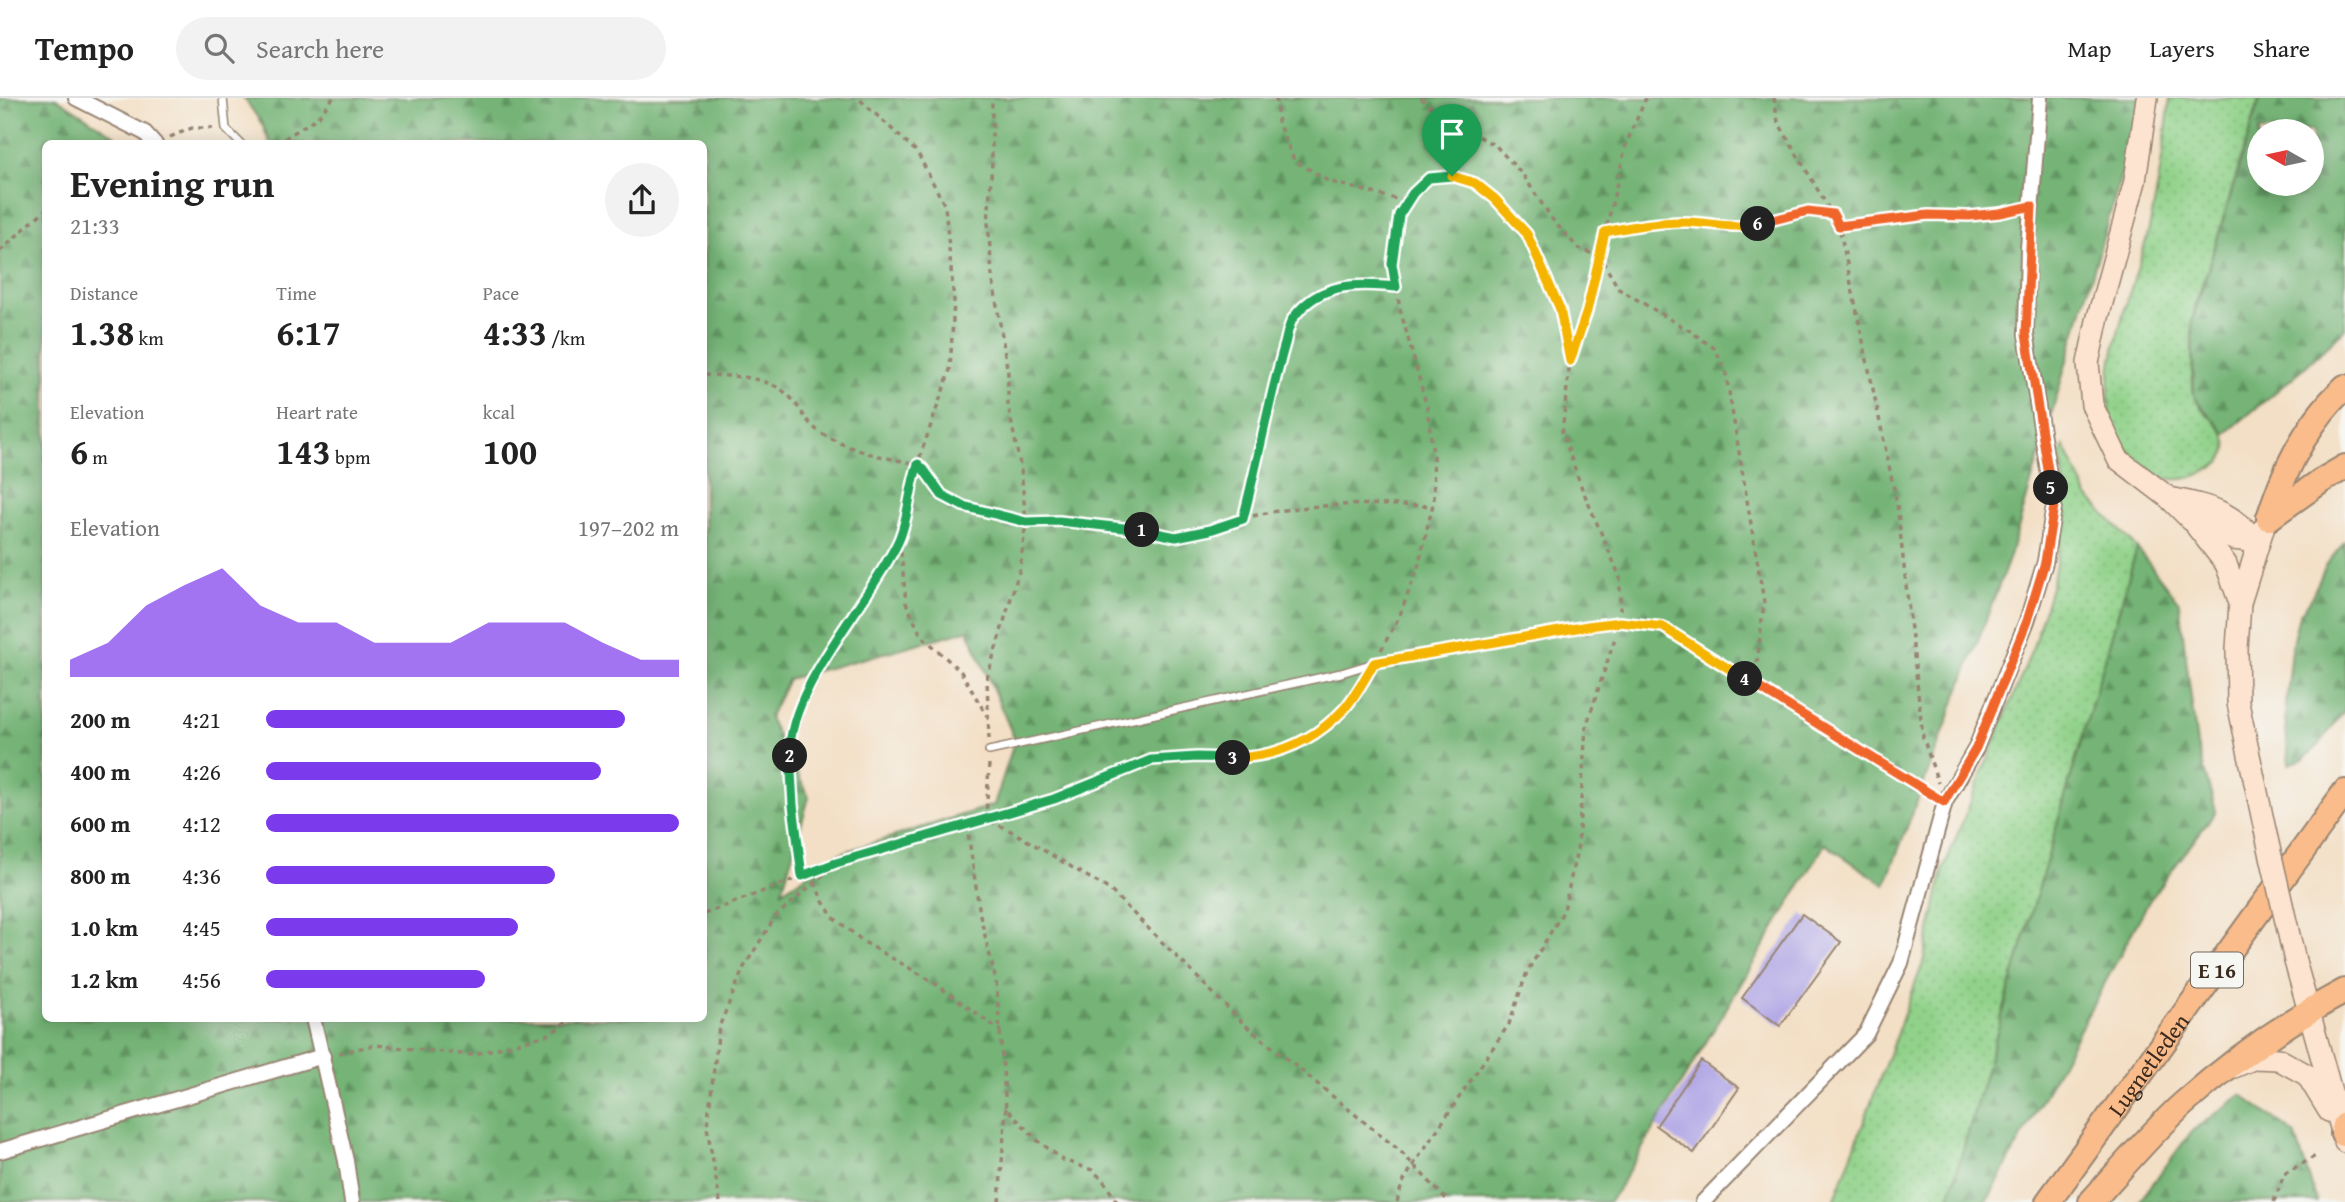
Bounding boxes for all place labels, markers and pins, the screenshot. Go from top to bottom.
pin [1422,104,1482,176]
pin: 6 [1740,206,1776,242]
pin: 5 [2034,470,2068,506]
pin: 1 [1124,512,1160,548]
pin: 4 [1728,662,1762,696]
pin: 2 [772,738,808,774]
pin: 3 [1216,740,1250,776]

